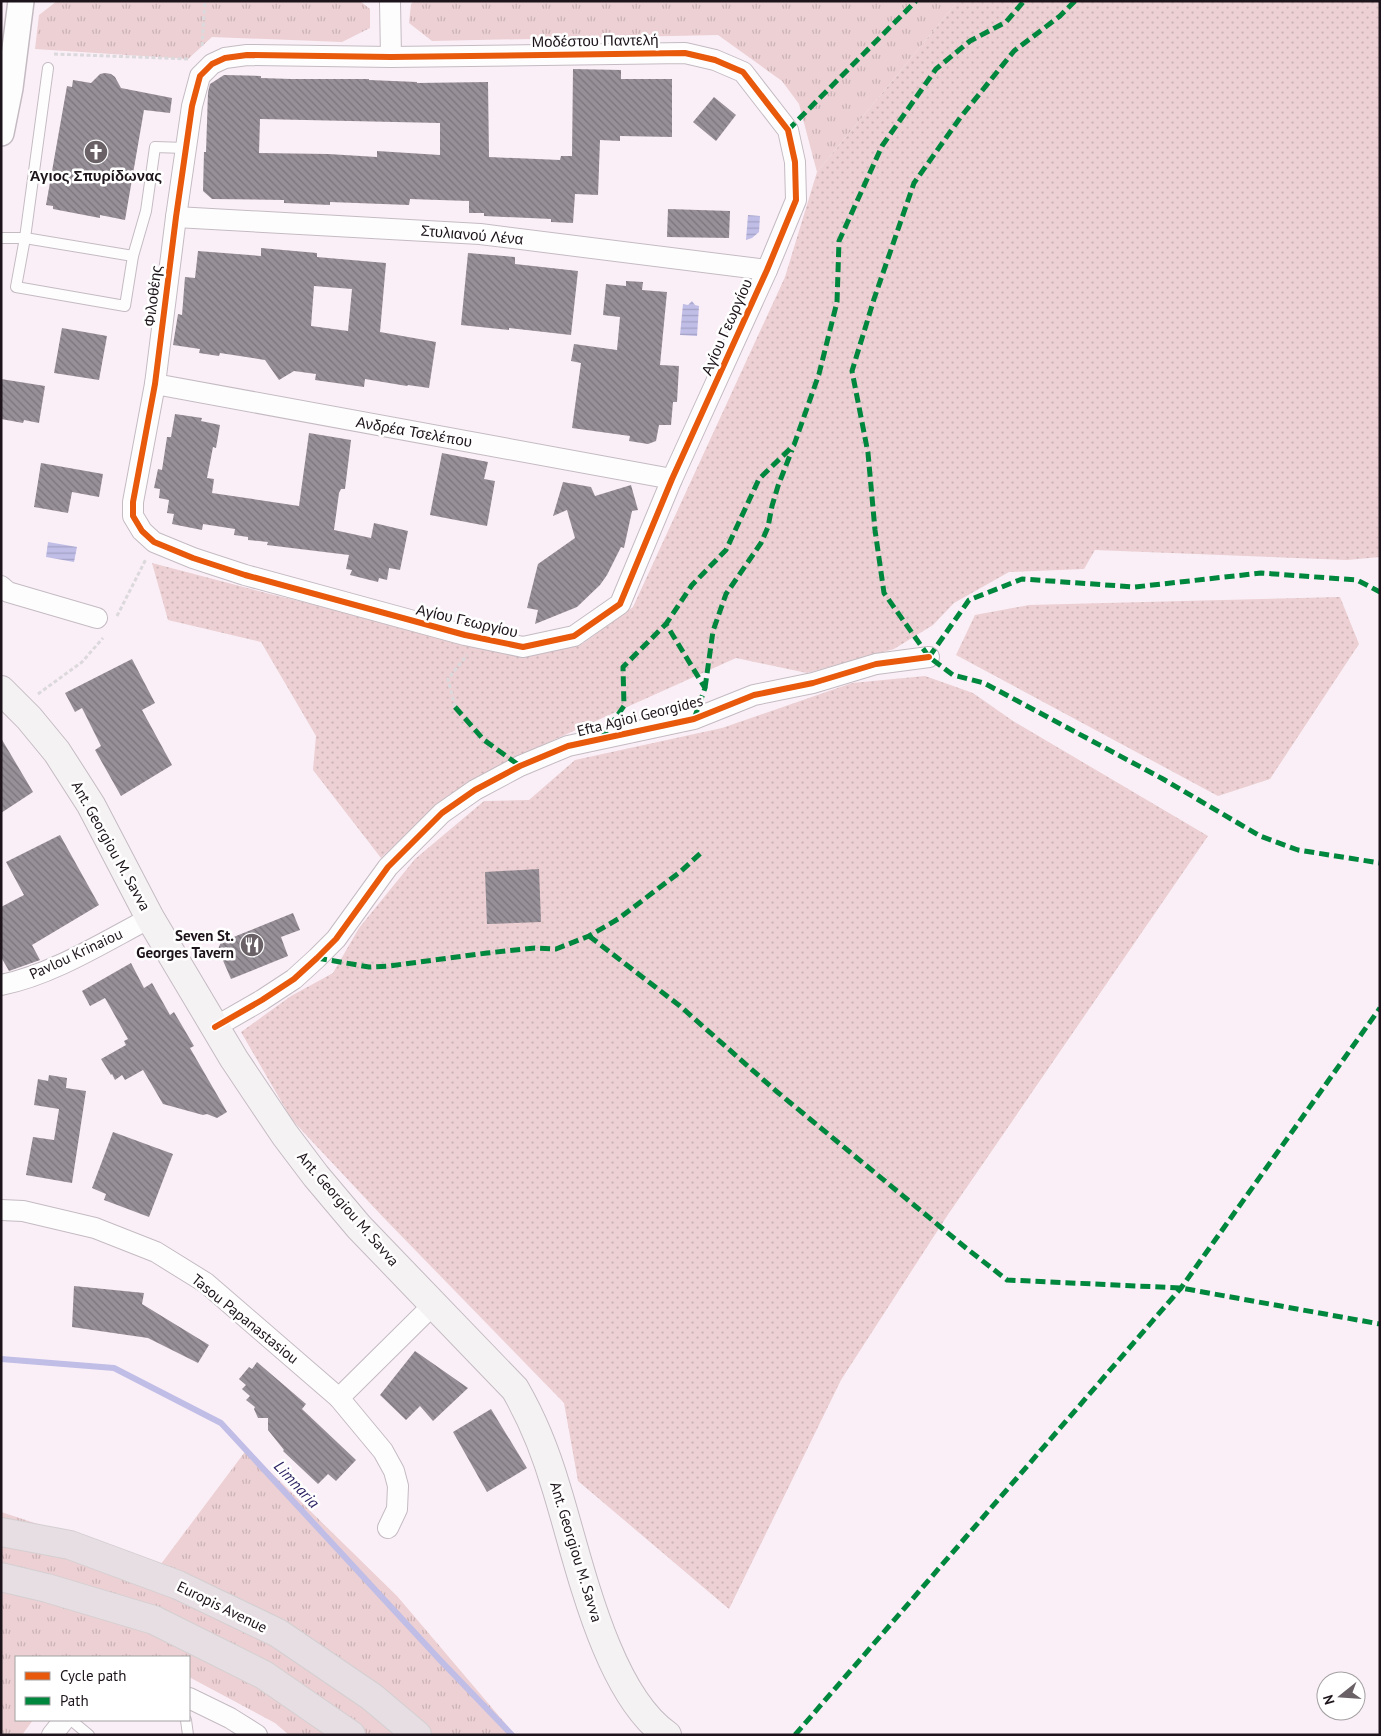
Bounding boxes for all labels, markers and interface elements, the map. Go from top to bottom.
street label: Μοδέστου Παντελή [531,30,659,51]
church icon: Άγιος Σπυρίδωνας [83,139,109,165]
place label: Άγιος Σπυρίδωνας [30,166,162,185]
street label: Στυλιανού Λένα [420,221,525,248]
street label: Φιλοθέης [139,264,166,328]
street label: Αγίου Γεωργίου [697,276,756,378]
street label: Ανδρέα Τσελέπου [355,412,474,451]
street label: Αγίου Γεωργίου [414,600,520,641]
street label: Efta Agioi Georgides [575,691,705,740]
street label: Ant. Georgiou M. Savva [68,777,155,914]
street label: Pavlou Krinaiou [26,924,125,983]
place label: Seven St. Georges Tavern [136,926,234,962]
restaurant icon: Seven St. Georges Tavern [239,932,265,958]
street label: Ant. Georgiou M. Savva [293,1147,403,1270]
street label: Tasou Papanastasiou [188,1270,303,1368]
water label: Limnaria [270,1456,324,1512]
street label: Ant. Georgiou M. Savva [546,1479,607,1624]
street label: Europis Avenue [174,1577,270,1637]
legend [15,1656,190,1721]
text: Cycle path [60,1666,126,1685]
north arrow [1316,1671,1366,1721]
text: Path [60,1691,89,1710]
text: N [1319,1693,1339,1707]

